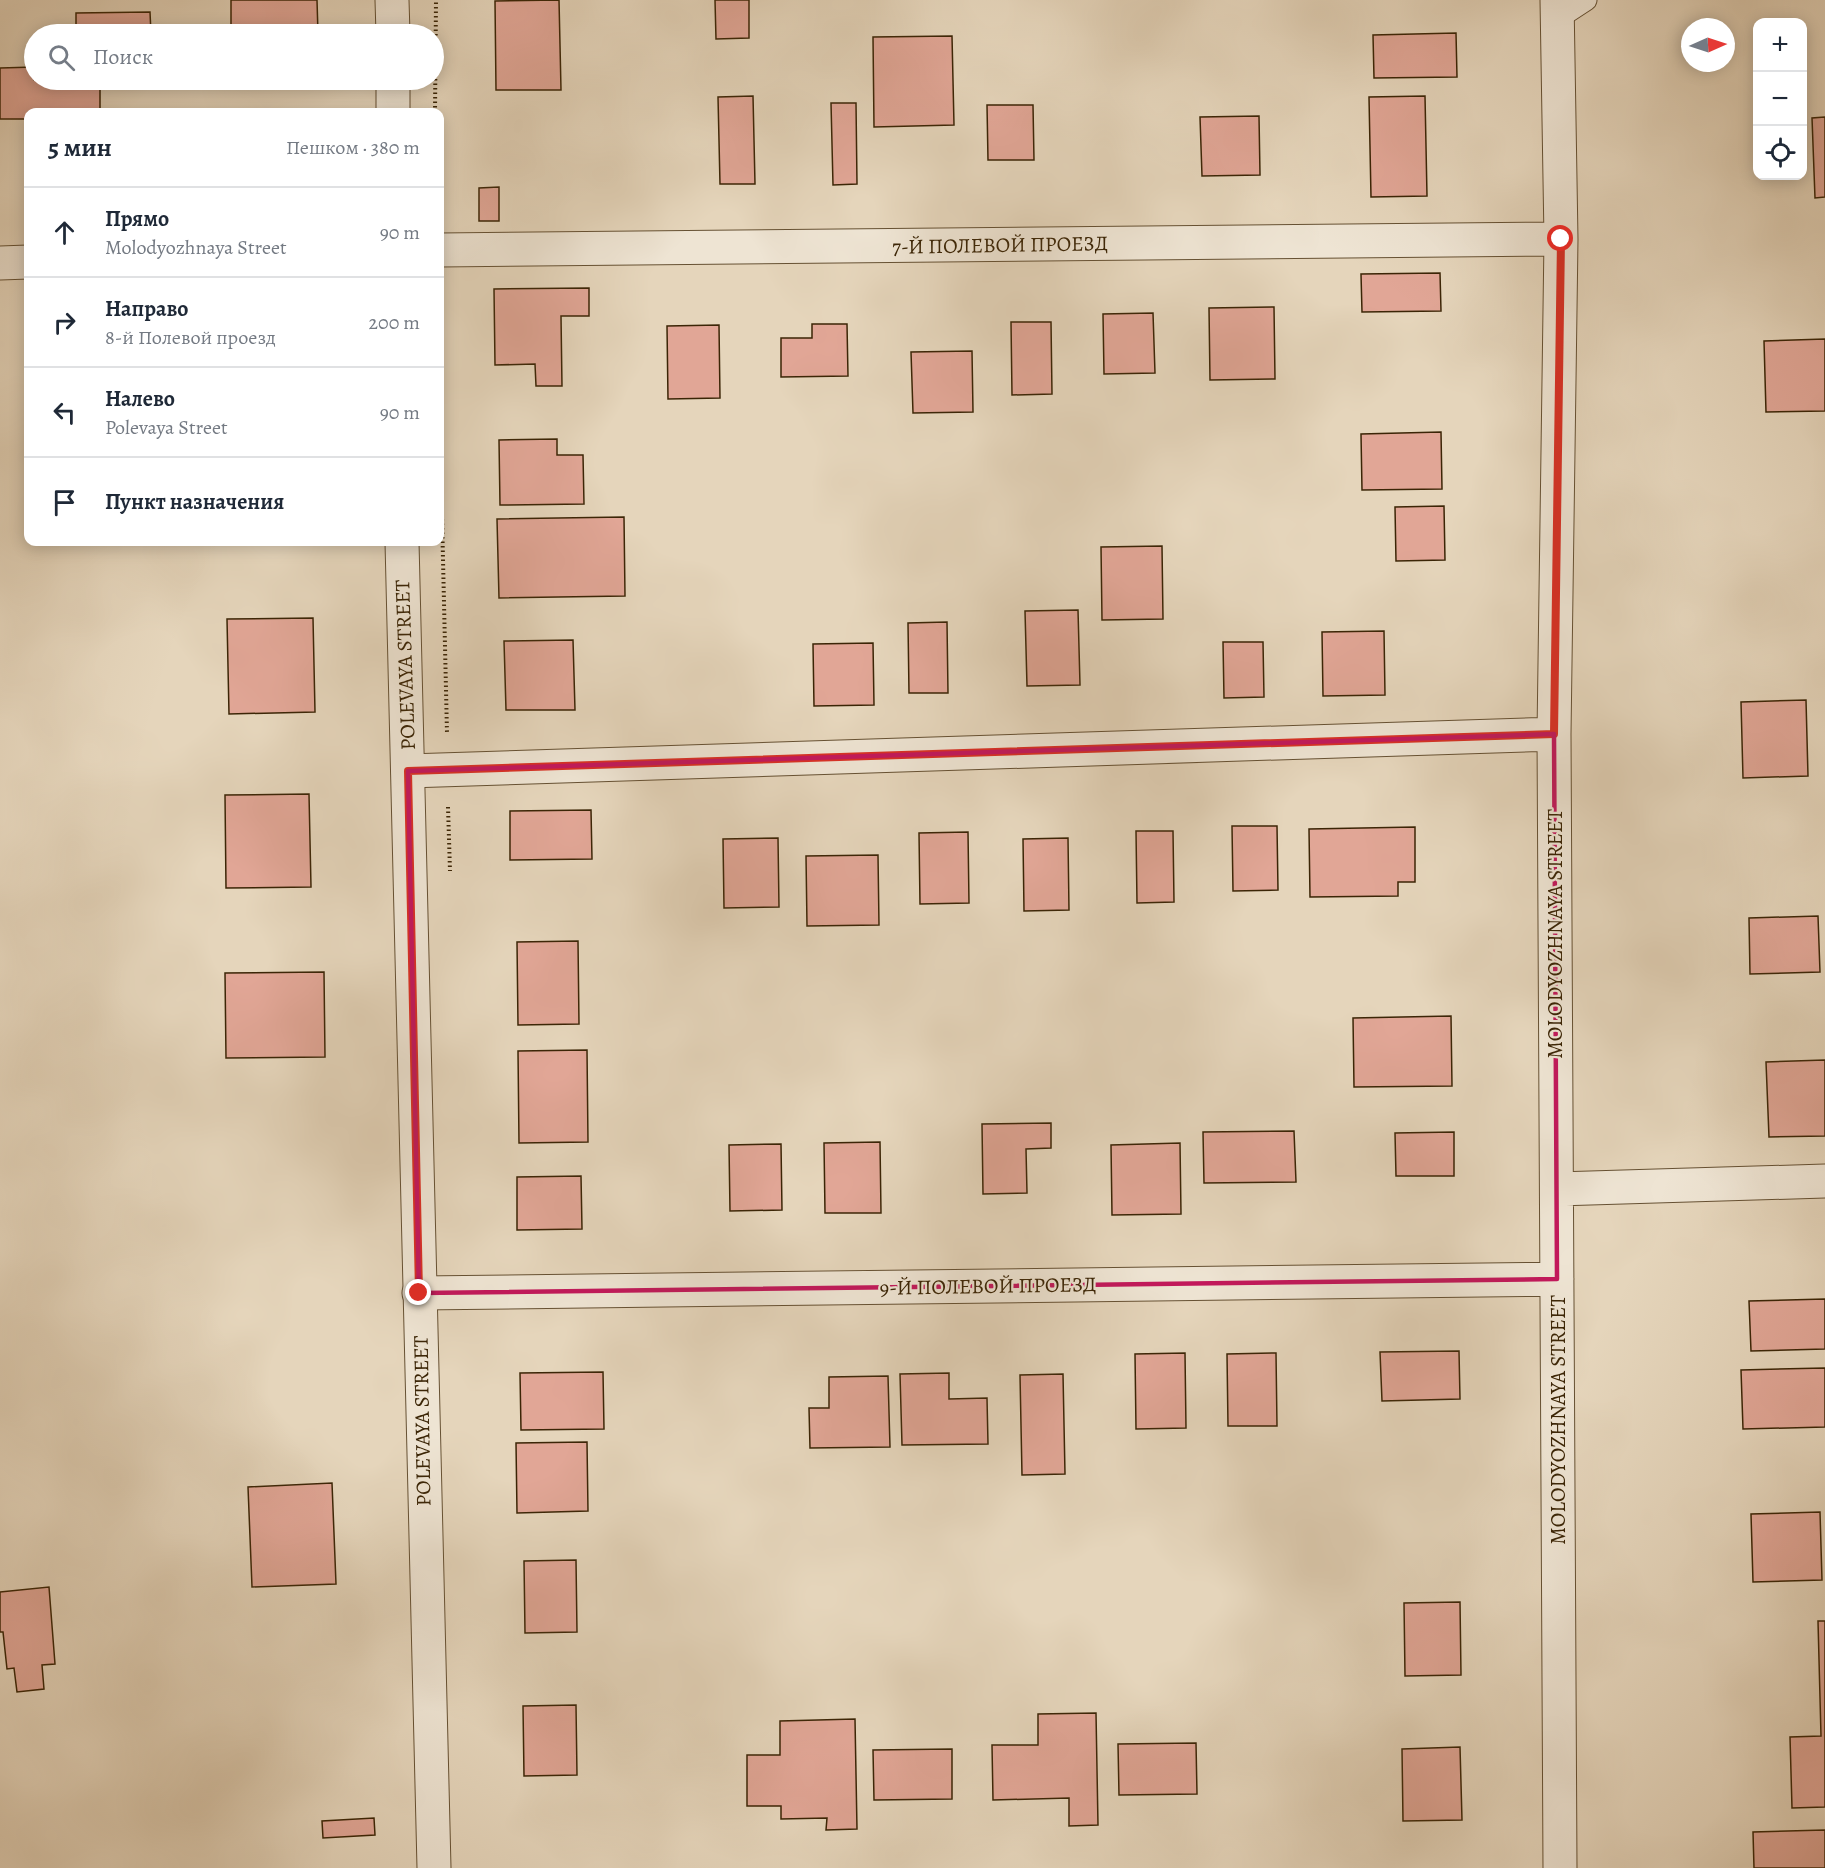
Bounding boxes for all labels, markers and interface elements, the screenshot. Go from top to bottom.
north arrow [1681,18,1735,72]
map controls [1753,18,1807,180]
button: + [1753,18,1807,72]
search box [24,24,444,90]
icon: search [45,41,78,74]
text: Поиск [93,42,153,72]
button: − [1753,72,1807,126]
button: locate [1753,126,1807,180]
text: 5 мин [48,130,112,165]
text: Пешком · 380 m [286,134,420,161]
text: Прямо [105,204,169,234]
icon: ahead [48,216,81,249]
text: 90 m [380,219,420,246]
route start [1547,225,1573,251]
street label: 7-Й ПОЛЕВОЙ ПРОЕЗД [892,229,1108,261]
text: Molodyozhnaya Street [105,234,286,261]
text: Направо [105,294,188,324]
icon: right [48,306,81,339]
text: 200 m [369,309,420,336]
text: 8-й Полевой проезд [105,324,276,351]
text: Налево [105,384,175,414]
icon: left [48,396,81,429]
text: 90 m [380,399,420,426]
text: Polevaya Street [105,414,228,441]
icon: arrive [48,486,81,519]
text: Пункт назначения [105,487,284,517]
street label: POLEVAYA STREET [388,579,422,751]
street label: MOLODYOZHNAYA STREET [1541,809,1569,1059]
street label: 9-Й ПОЛЕВОЙ ПРОЕЗД [879,1270,1097,1302]
route end [405,1279,431,1305]
street label: MOLODYOZHNAYA STREET [1544,1295,1572,1545]
street label: POLEVAYA STREET [407,1335,437,1507]

